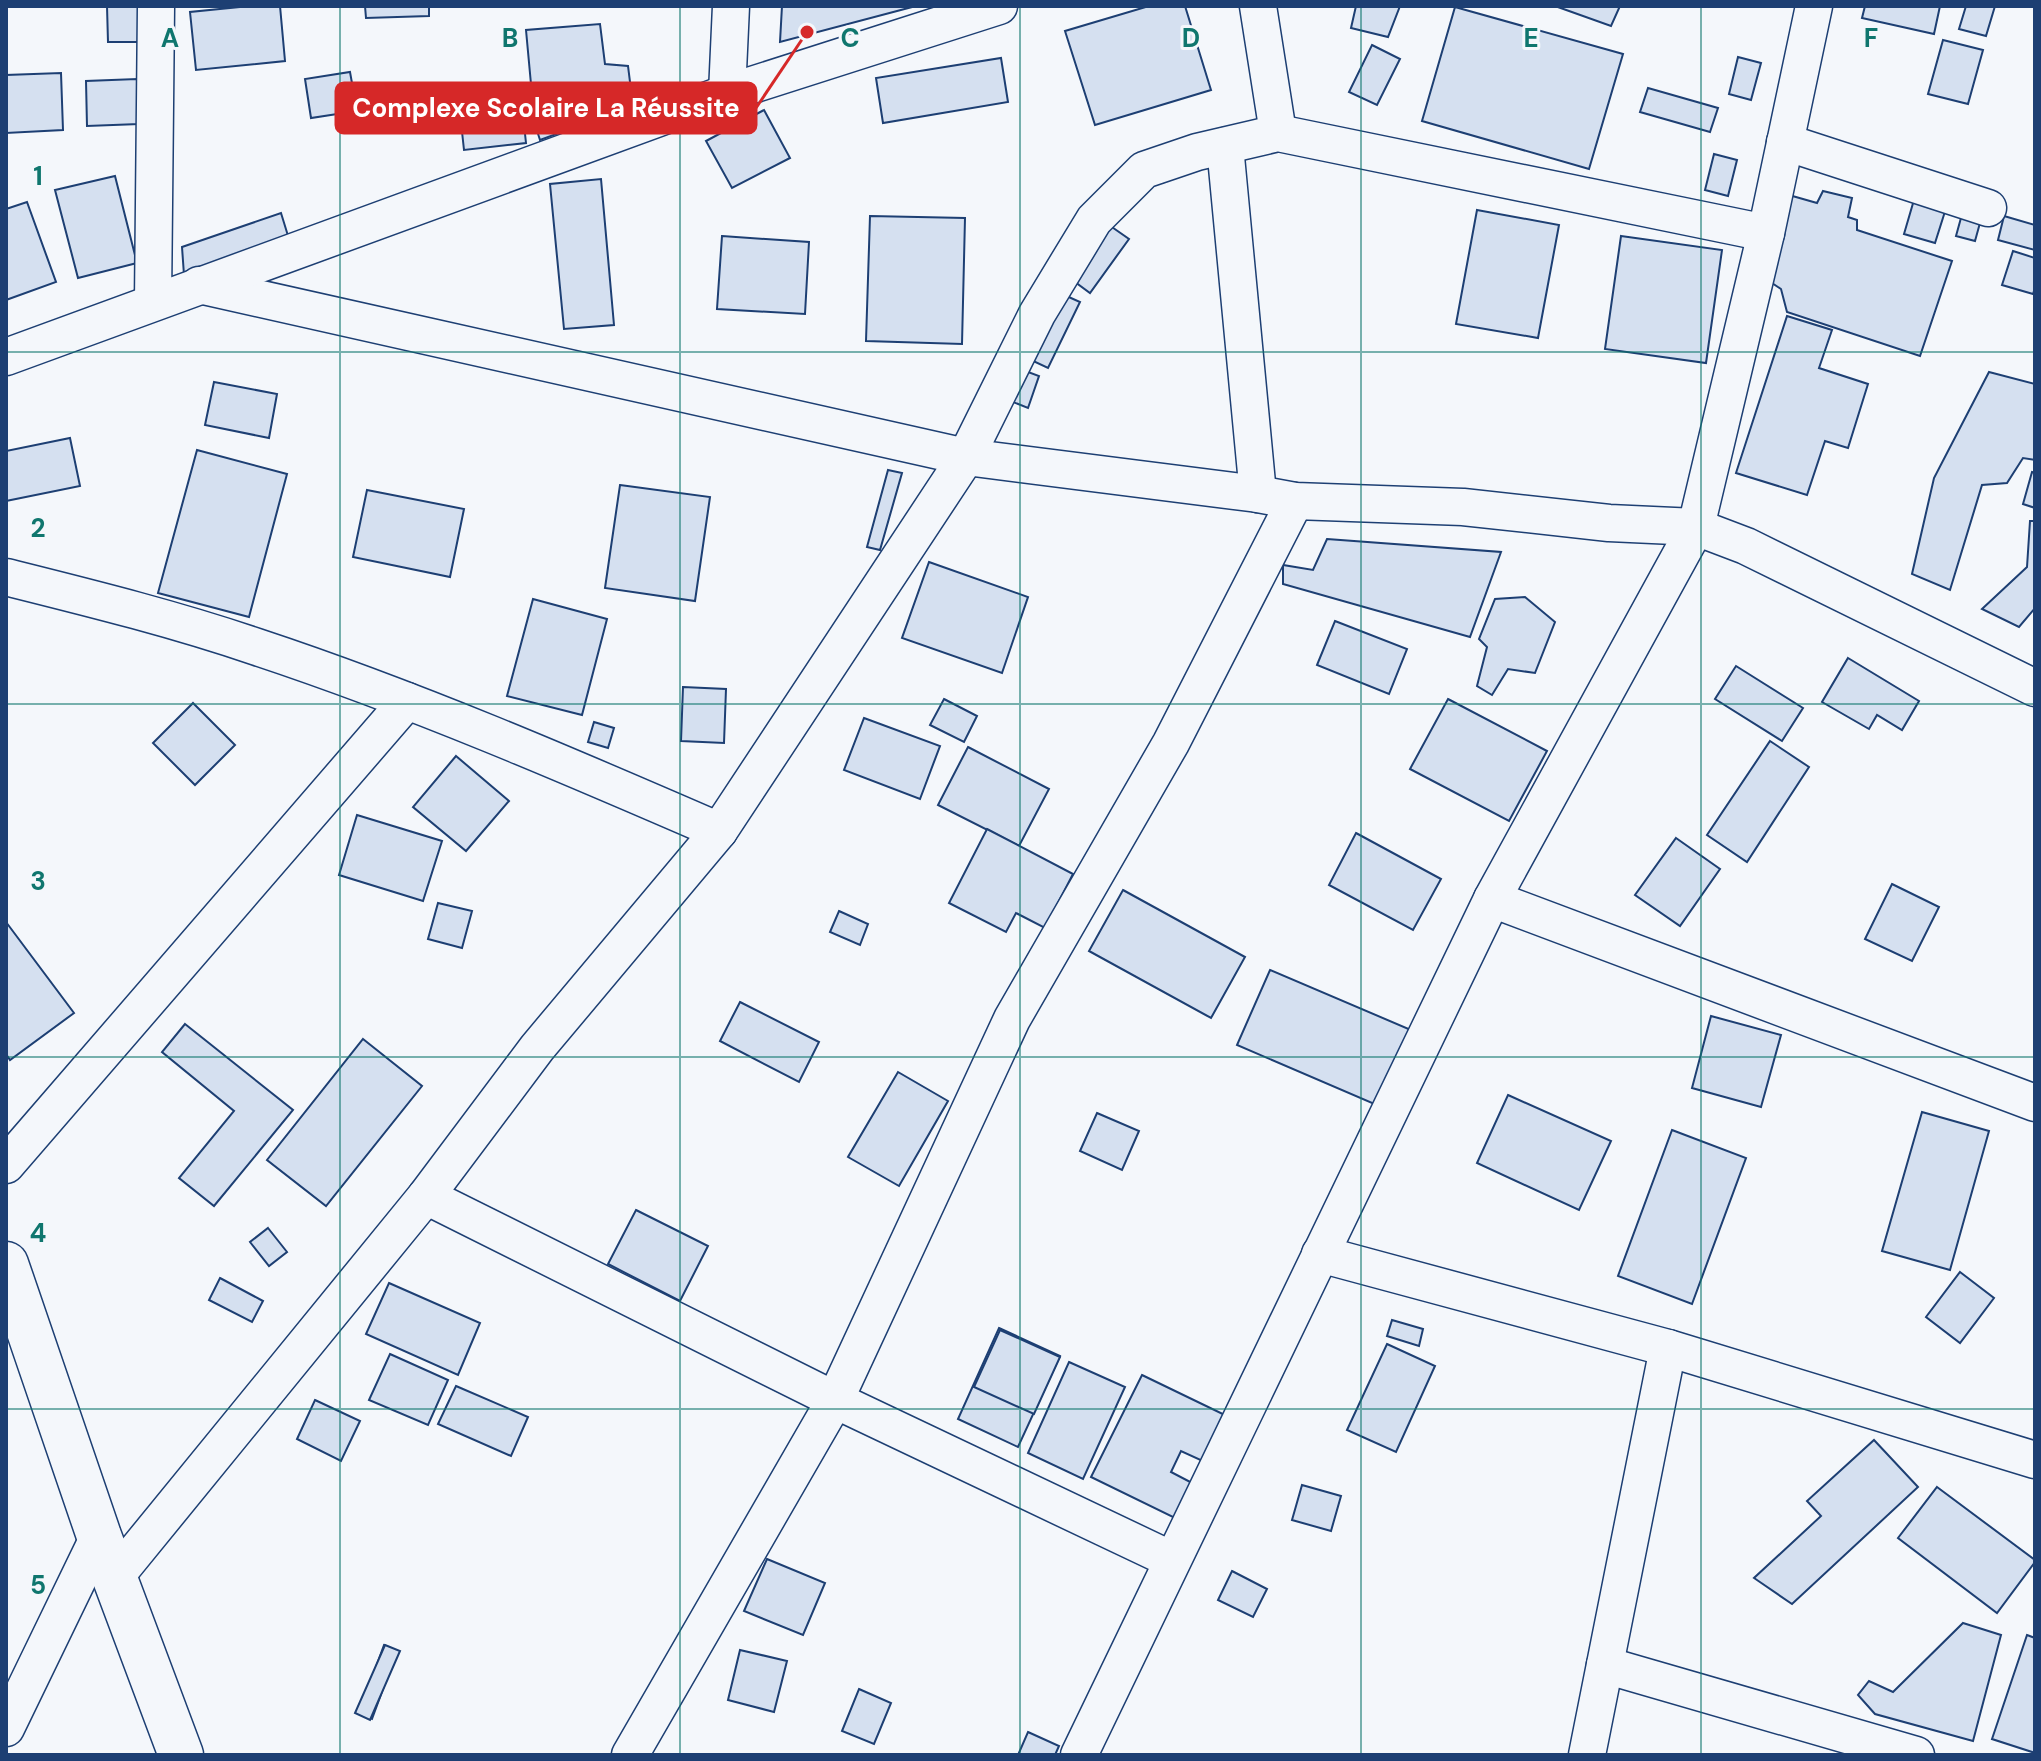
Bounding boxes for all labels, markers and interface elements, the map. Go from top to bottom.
text: A [161,21,179,55]
text: B [502,21,518,55]
text: C [840,21,860,55]
text: D [1182,21,1200,55]
text: E [1523,21,1539,55]
text: F [1864,21,1878,55]
callout: Complexe Scolaire La Réussite [336,83,756,133]
text: Complexe Scolaire La Réussite [352,91,740,125]
text: 1 [33,159,43,193]
text: 2 [30,511,46,545]
text: 3 [30,864,46,898]
text: 4 [30,1216,46,1250]
text: 5 [30,1568,46,1602]

